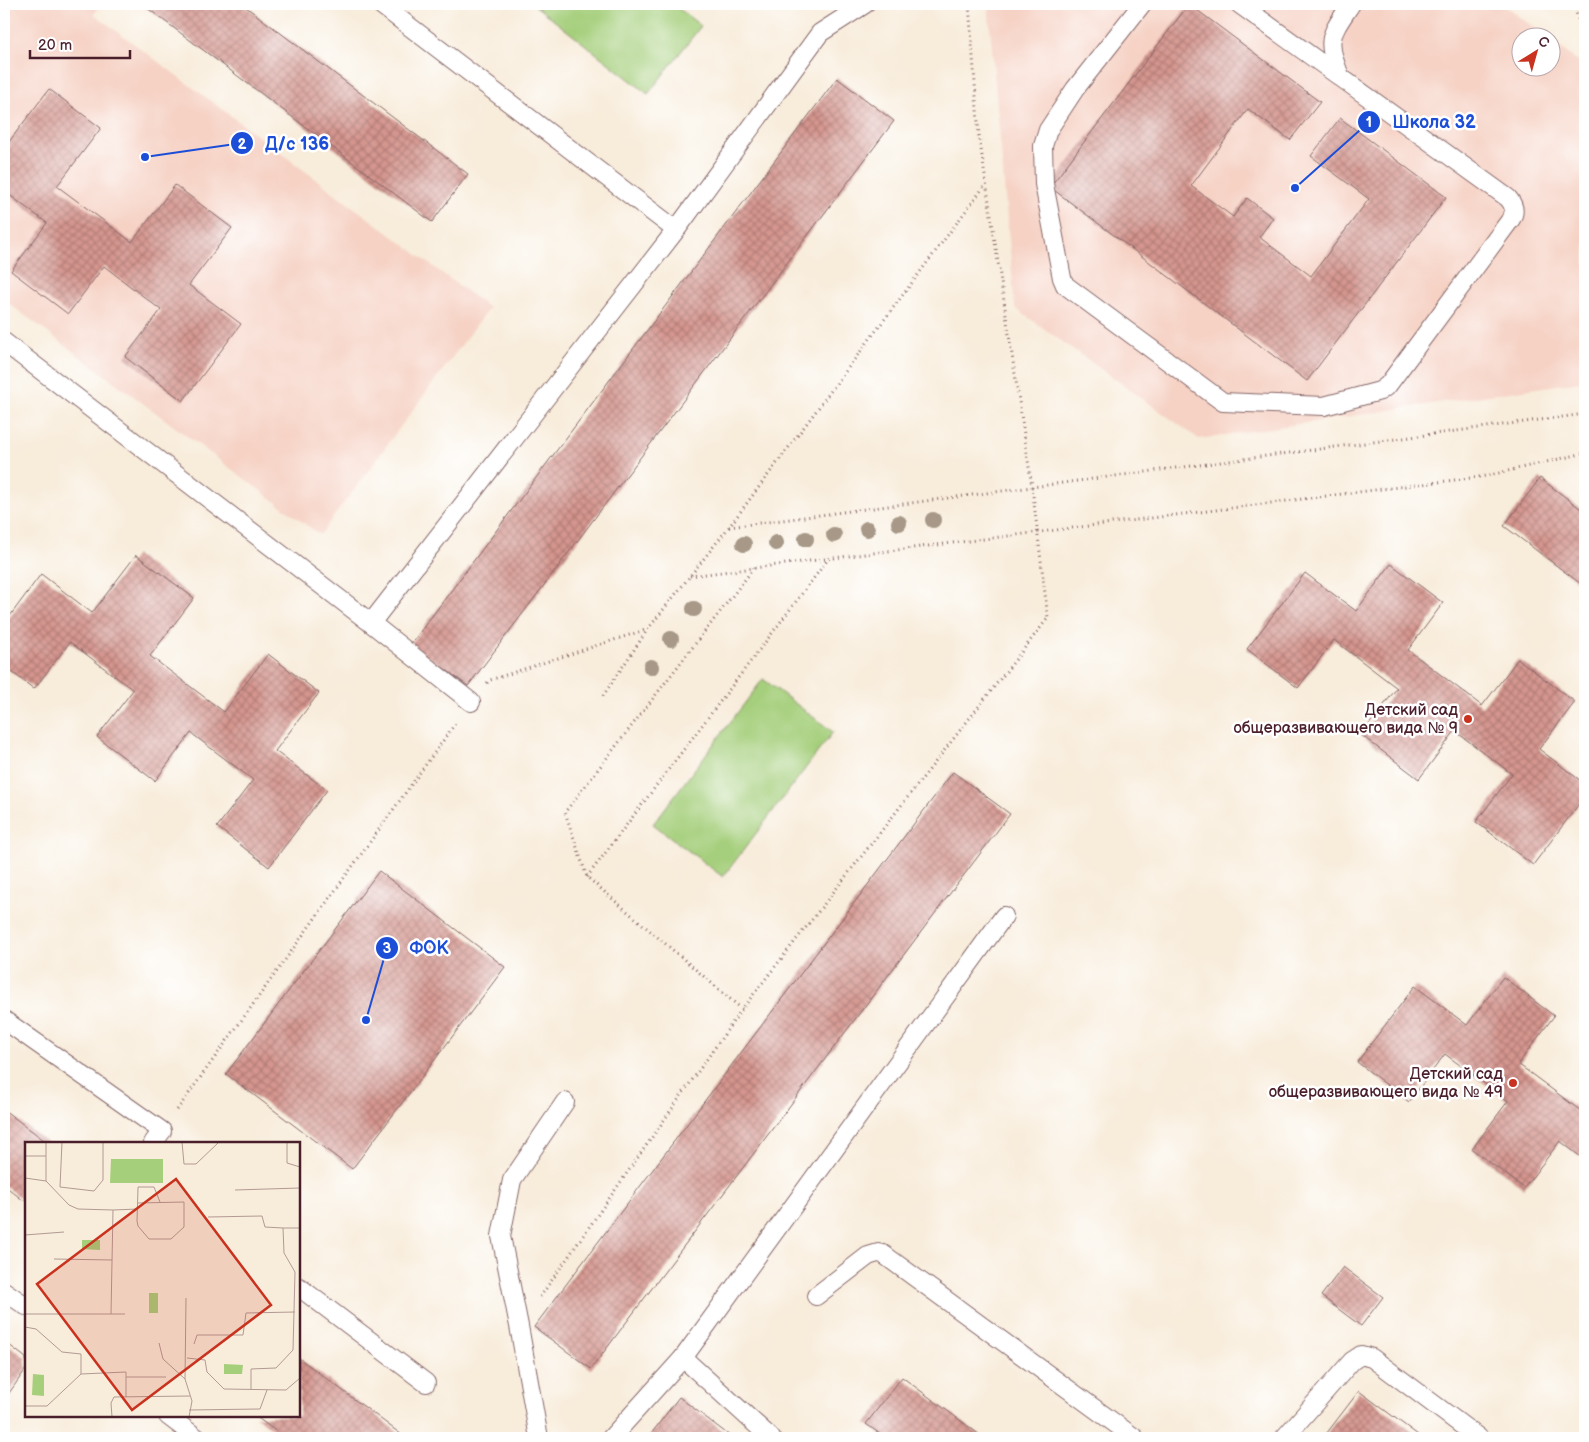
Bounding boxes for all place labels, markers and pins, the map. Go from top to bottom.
callout: Школа 32 [1357,105,1485,138]
callout: Д/с 136 [230,127,339,160]
place label: Детский сад общеразвивающего вида № 9 [1234,701,1458,738]
marker: Детский сад общеразвивающего вида № 9 [1462,713,1474,725]
callout: ФОК [374,932,458,965]
place label: Детский сад общеразвивающего вида № 49 [1269,1065,1503,1102]
marker: Детский сад общеразвивающего вида № 49 [1507,1077,1519,1089]

